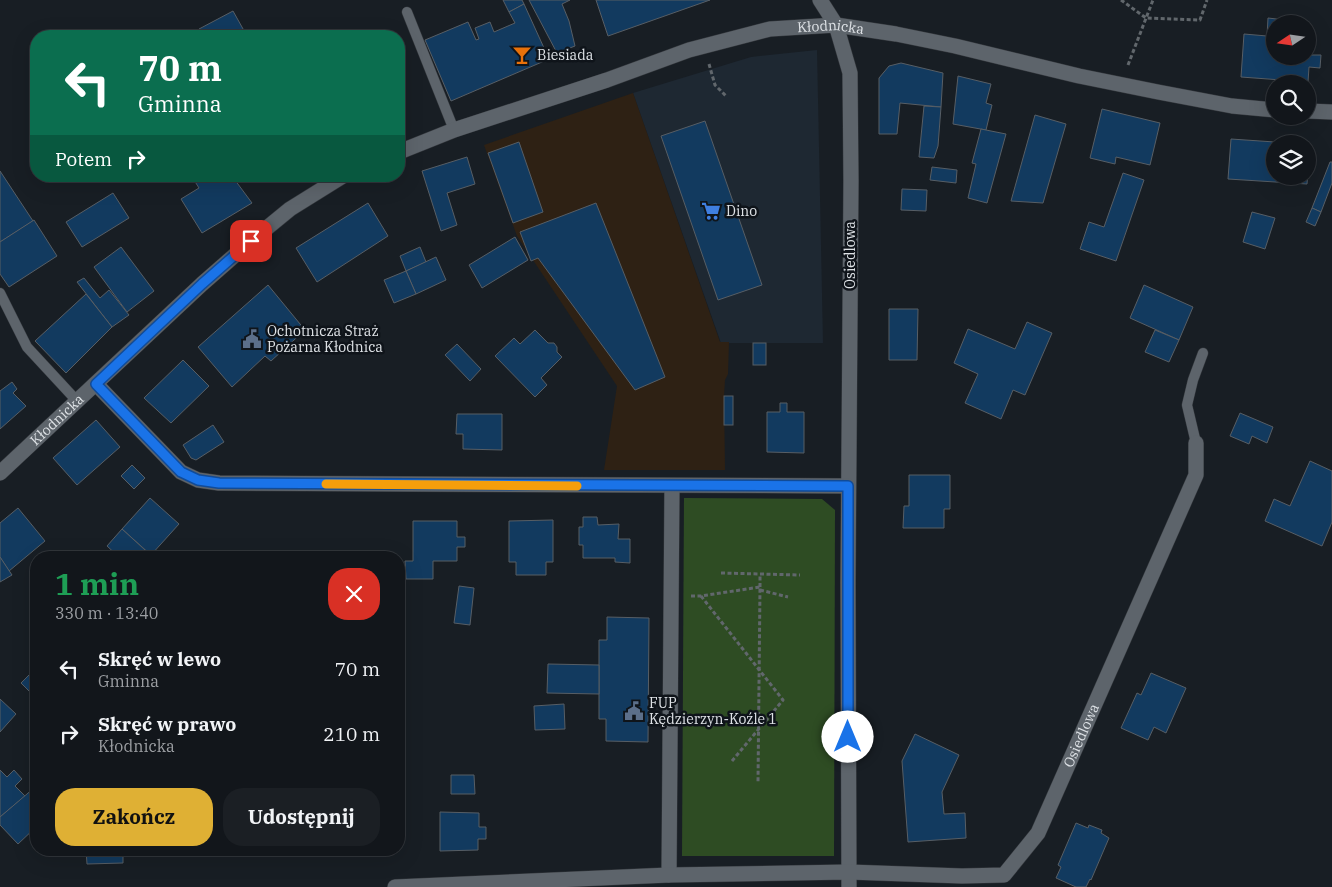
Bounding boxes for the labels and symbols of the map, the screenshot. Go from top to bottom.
north arrow [1266,15,1316,65]
street label: Kłodnicka [797,16,866,38]
bar icon: Biesiada [511,44,533,66]
place label: Biesiada [537,46,594,64]
supermarket icon: Dino [700,200,722,222]
place label: Dino [726,202,757,220]
pin [230,220,272,262]
street label: Osiedlowa [841,221,859,289]
place label: Ochotnicza Straż Pożarna Kłodnica [267,322,383,356]
public building icon: Ochotnicza Straż Pożarna Kłodnica [241,328,263,350]
street label: Kłodnicka [26,390,88,449]
place label: FUP Kędzierzyn-Koźle 1 [649,694,777,728]
public building icon: FUP Kędzierzyn-Koźle 1 [623,700,645,722]
street label: Osiedlowa [1059,700,1103,770]
position arrow [821,710,873,762]

